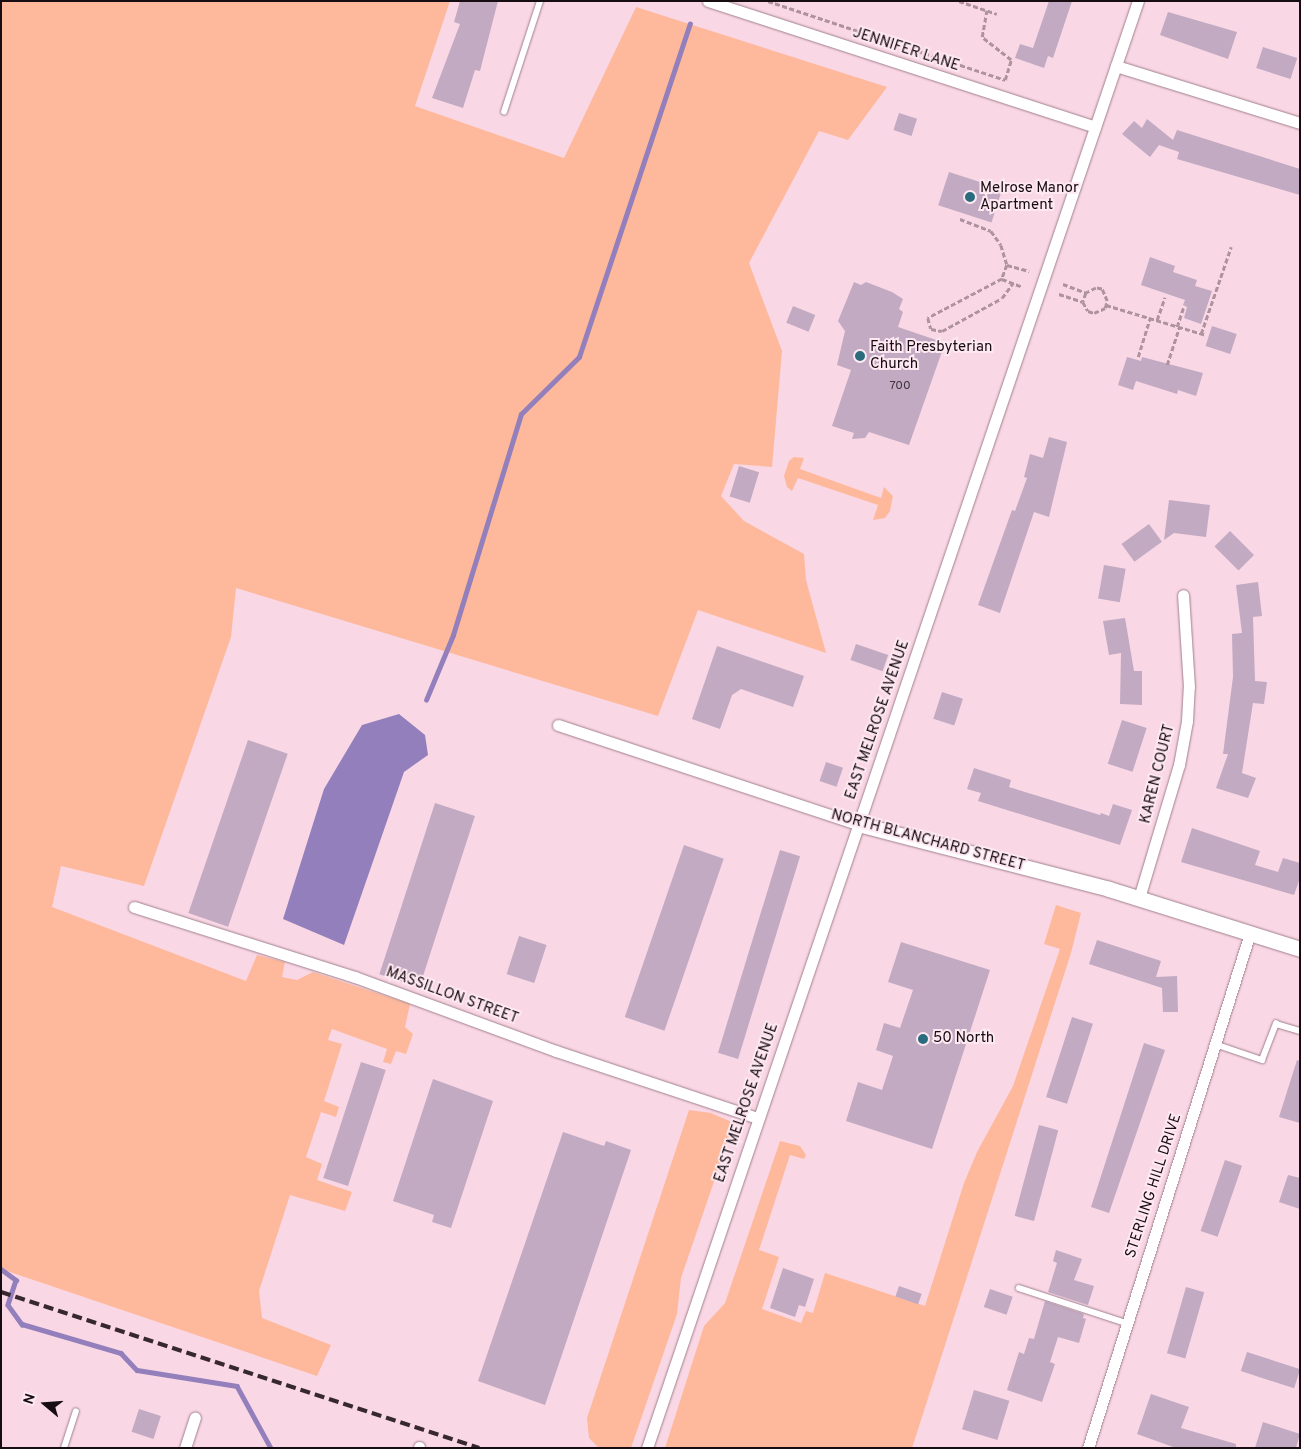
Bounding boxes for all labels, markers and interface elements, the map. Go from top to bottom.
street label: JENNIFER LANE [850,24,962,76]
place label: Melrose Manor Apartment [980,179,1079,214]
marker: Melrose Manor Apartment [964,191,976,203]
place label: Faith Presbyterian Church [870,338,992,373]
marker: Faith Presbyterian Church [854,350,866,362]
house number: 700 [889,380,911,394]
street label: EAST MELROSE AVENUE [842,637,914,803]
street label: KAREN COURT [1137,722,1179,826]
street label: NORTH BLANCHARD STREET [829,806,1027,876]
street label: MASSILLON STREET [383,964,521,1028]
street label: EAST MELROSE AVENUE [711,1020,783,1186]
place label: 50 North [933,1030,994,1048]
marker: 50 North [917,1033,929,1045]
street label: STERLING HILL DRIVE [1122,1111,1186,1261]
north arrow [20,1379,70,1429]
text: N [21,1392,40,1407]

